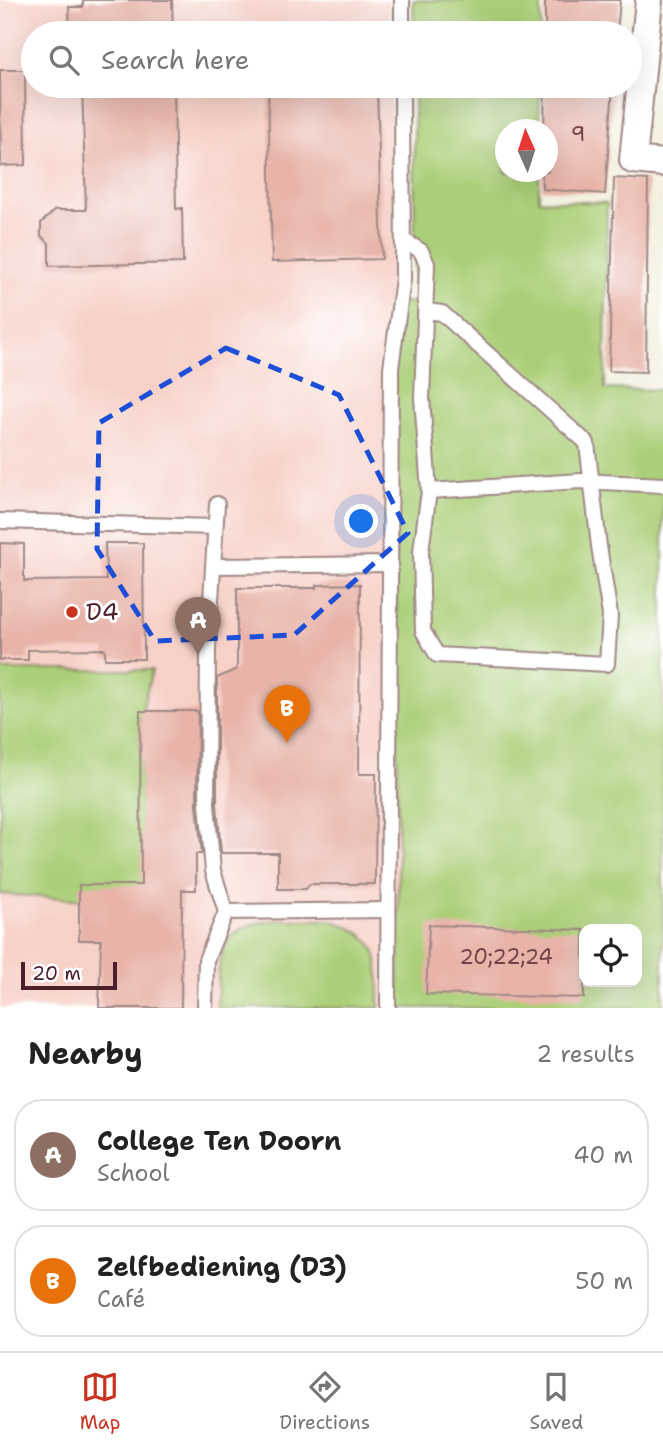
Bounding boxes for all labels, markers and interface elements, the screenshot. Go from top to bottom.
search box [21,21,642,98]
icon: search [45,41,83,79]
text: Search here [101,42,250,77]
north arrow [495,119,558,182]
house number: 9 [571,120,585,148]
your location [344,504,378,538]
place label: D4 [86,596,119,628]
pin: A [175,597,221,655]
marker: D4 [64,604,80,620]
pin: B [264,685,310,743]
map controls [579,924,642,987]
button: locate [579,924,642,987]
house number: 20;22;24 [459,943,553,971]
scale bar [21,959,117,991]
text: 20 m [32,961,81,986]
text: Nearby [28,1033,143,1074]
text: 2 results [536,1039,635,1069]
text: College Ten Doorn [97,1123,341,1158]
text: A [44,1140,62,1170]
text: 40 m [573,1140,633,1170]
text: School [97,1158,169,1188]
text: Zelfbediening (D3) [97,1249,347,1284]
text: B [46,1266,60,1296]
text: 50 m [575,1266,633,1296]
text: Café [97,1284,145,1314]
tab: Map [80,1368,120,1435]
tab: Directions [280,1368,370,1435]
tab: Saved [529,1368,583,1435]

